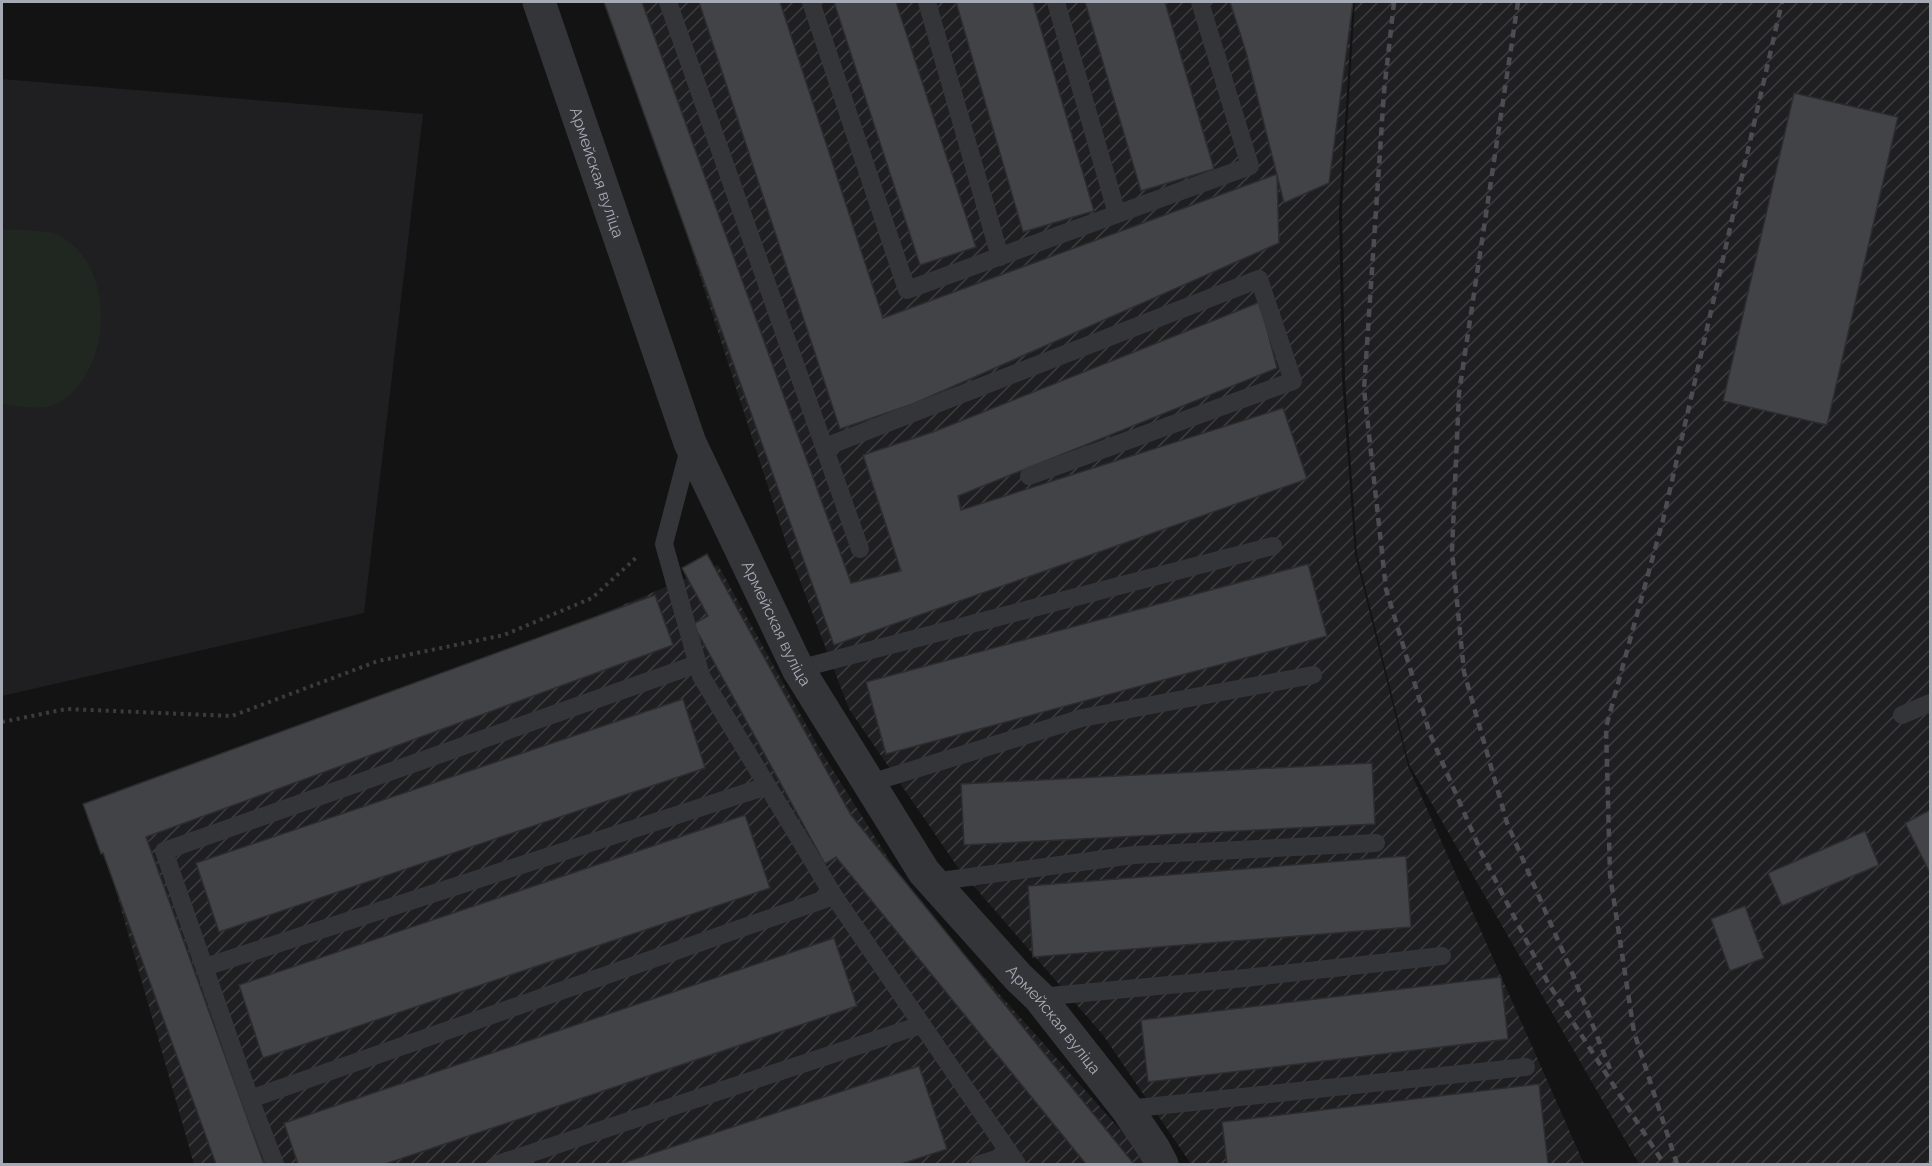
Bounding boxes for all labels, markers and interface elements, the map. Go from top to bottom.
street label: Армейская вуліца [566,104,628,240]
street label: Армейская вуліца [738,557,815,689]
street label: Армейская вуліца [1002,961,1105,1078]

